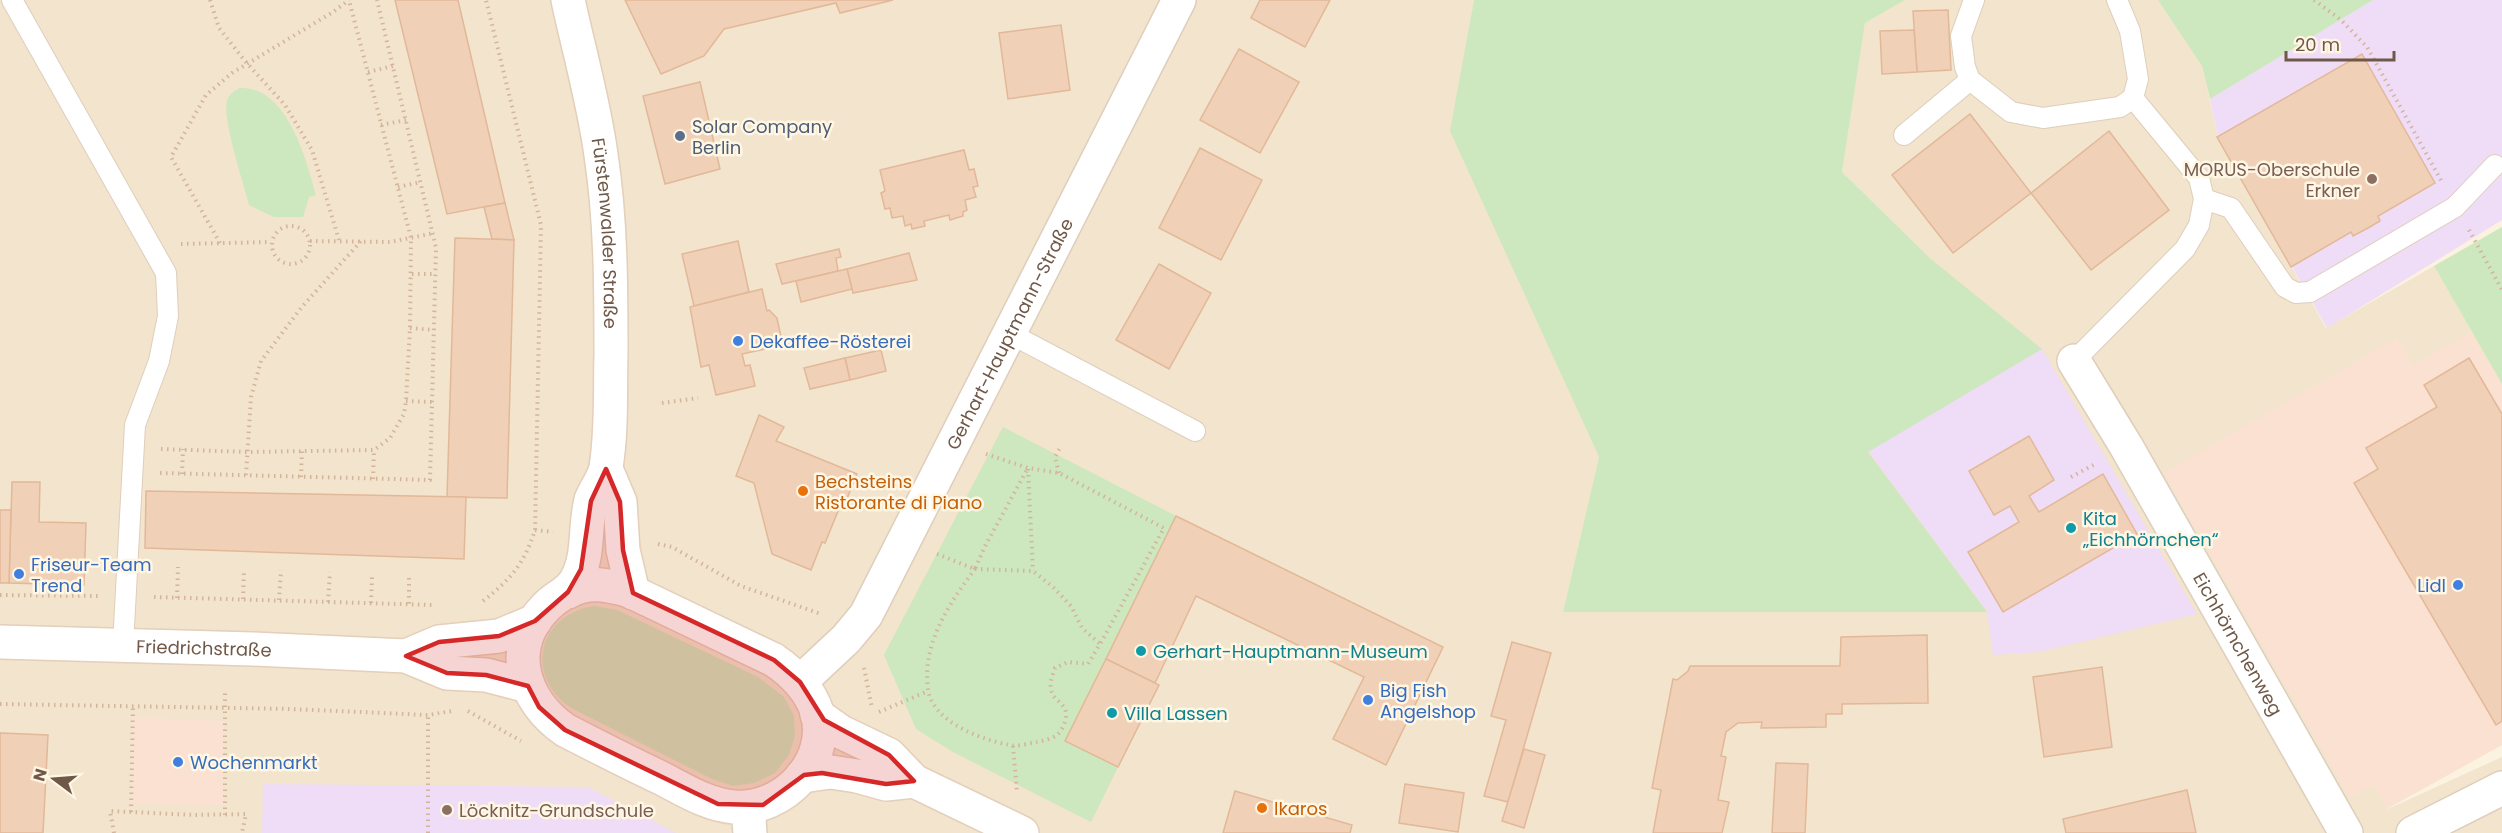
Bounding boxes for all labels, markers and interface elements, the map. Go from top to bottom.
scale bar [2286,24,2394,62]
text: 20 m [2295,32,2340,57]
place label: Solar Company Berlin [692,114,832,160]
marker: Solar Company Berlin [673,129,687,143]
street label: Fürstenwalder Straße [586,136,623,329]
place label: MORUS-Oberschule Erkner [2184,157,2360,203]
marker: MORUS-Oberschule Erkner [2365,172,2379,186]
street label: Gerhart-Hauptmann-Straße [940,213,1079,454]
place label: Dekaffee-Rösterei [750,329,911,354]
marker: Dekaffee-Rösterei [731,334,745,348]
place label: Bechsteins Ristorante di Piano [815,469,982,515]
marker: Bechsteins Ristorante di Piano [796,484,810,498]
place label: Kita „Eichhörnchen“ [2082,506,2219,552]
marker: Kita „Eichhörnchen“ [2064,521,2078,535]
place label: Friseur-Team Trend [31,552,152,598]
marker: Friseur-Team Trend [12,567,26,581]
street label: Eichhörnchenweg [2188,568,2289,720]
place label: Lidl [2417,573,2446,598]
marker: Lidl [2451,578,2465,592]
street label: Friedrichstraße [136,633,272,662]
place label: Gerhart-Hauptmann-Museum [1153,639,1428,664]
marker: Gerhart-Hauptmann-Museum [1134,644,1148,658]
place label: Big Fish Angelshop [1380,678,1476,724]
marker: Big Fish Angelshop [1361,693,1375,707]
place label: Villa Lassen [1124,701,1228,726]
marker: Villa Lassen [1105,706,1119,720]
north arrow [24,749,84,809]
place label: Wochenmarkt [190,750,317,775]
marker: Wochenmarkt [171,755,185,769]
text: N [27,766,53,784]
place label: Ikaros [1274,796,1328,821]
place label: Löcknitz-Grundschule [459,798,654,823]
marker: Ikaros [1255,801,1269,815]
marker: Löcknitz-Grundschule [440,803,454,817]

